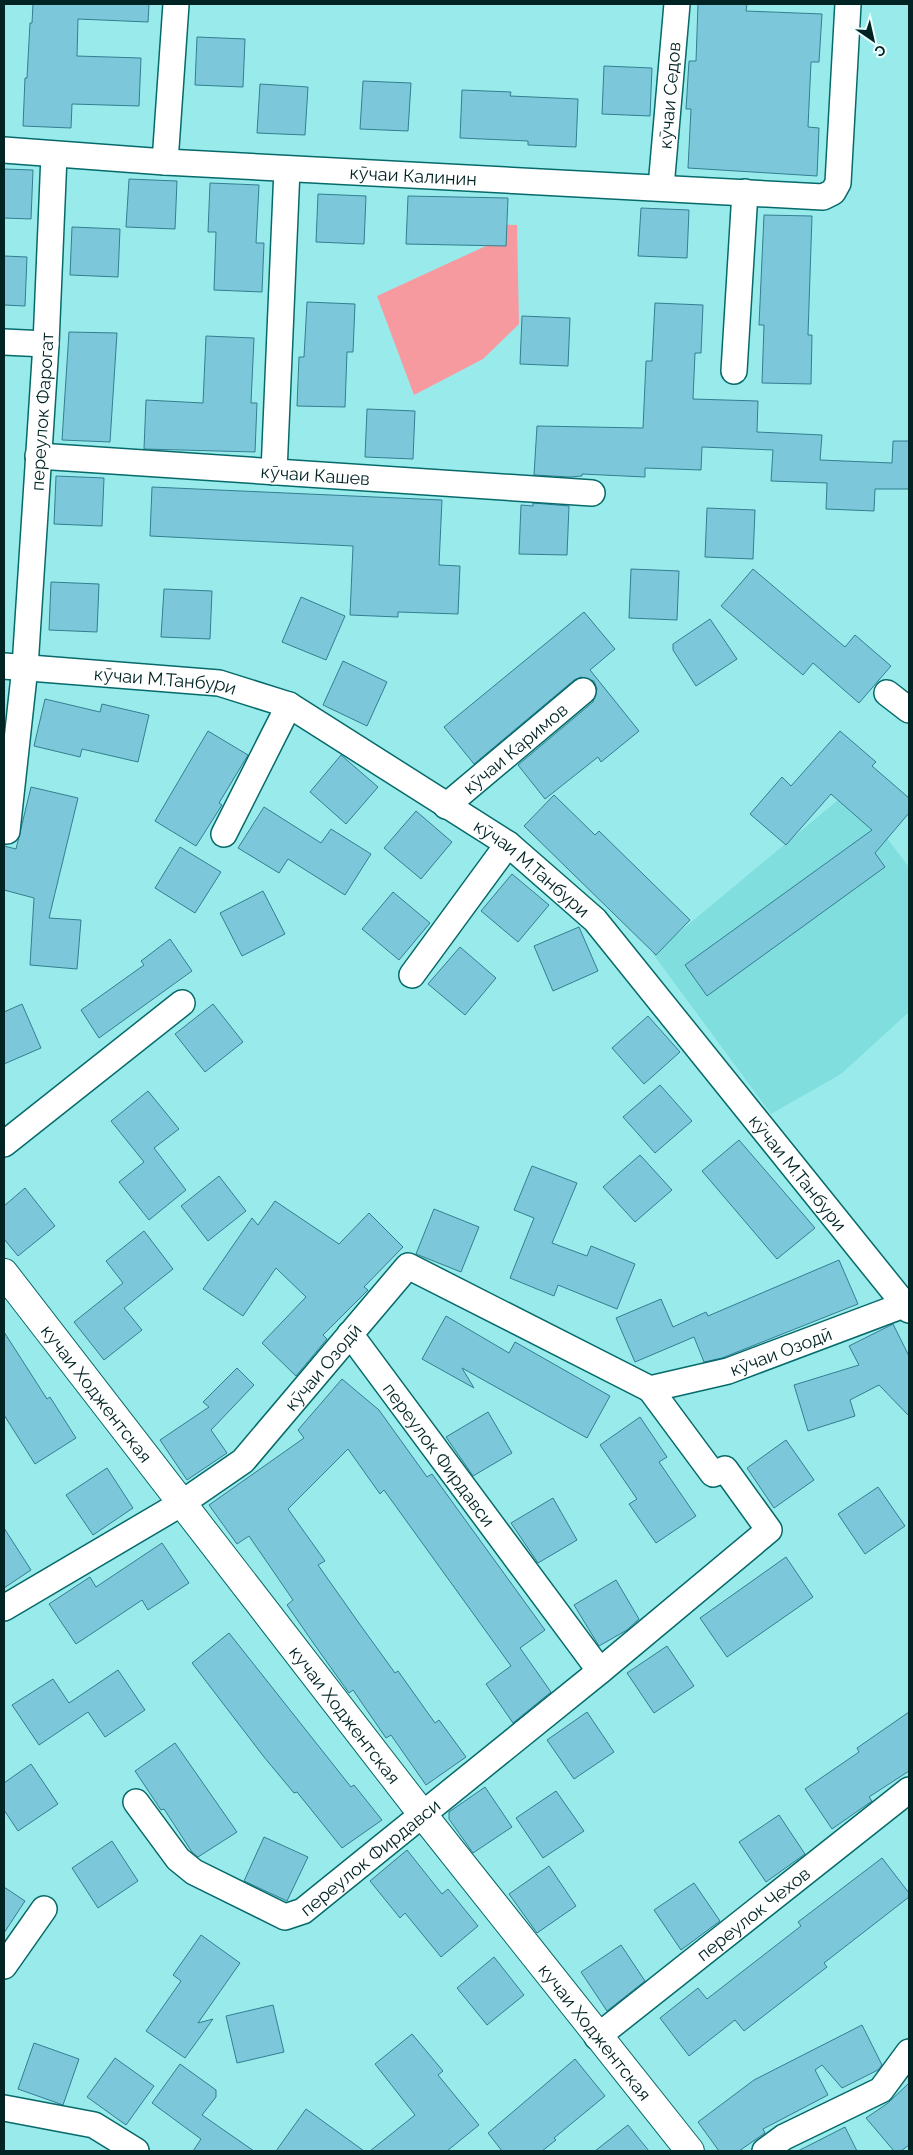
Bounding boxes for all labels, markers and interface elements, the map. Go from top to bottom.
north arrow [848,15,898,65]
street label: кӯчаи Седов [654,41,684,150]
text: С [871,41,889,60]
street label: кӯчаи Калинин [349,161,477,189]
street label: переулок Фарогат [26,331,57,491]
street label: кӯчаи Кашев [260,460,371,489]
street label: кӯчаи М.Танбури [93,663,239,698]
street label: кӯчаи Каримов [459,698,571,798]
street label: кӯчаи М.Танбури [470,815,594,921]
street label: кӯчаи М.Танбури [745,1110,851,1235]
street label: кӯчаи Озодӣ [280,1319,365,1415]
street label: кучаи Ходжентская [37,1320,157,1466]
street label: кӯчаи Озодӣ [727,1323,835,1380]
street label: переулок Фирдавси [379,1378,500,1531]
street label: кучаи Ходжентская [285,1641,405,1787]
street label: переулок Фирдавси [296,1794,444,1920]
street label: переулок Чехов [692,1862,814,1965]
street label: кучаи Ходжентская [535,1959,656,2104]

